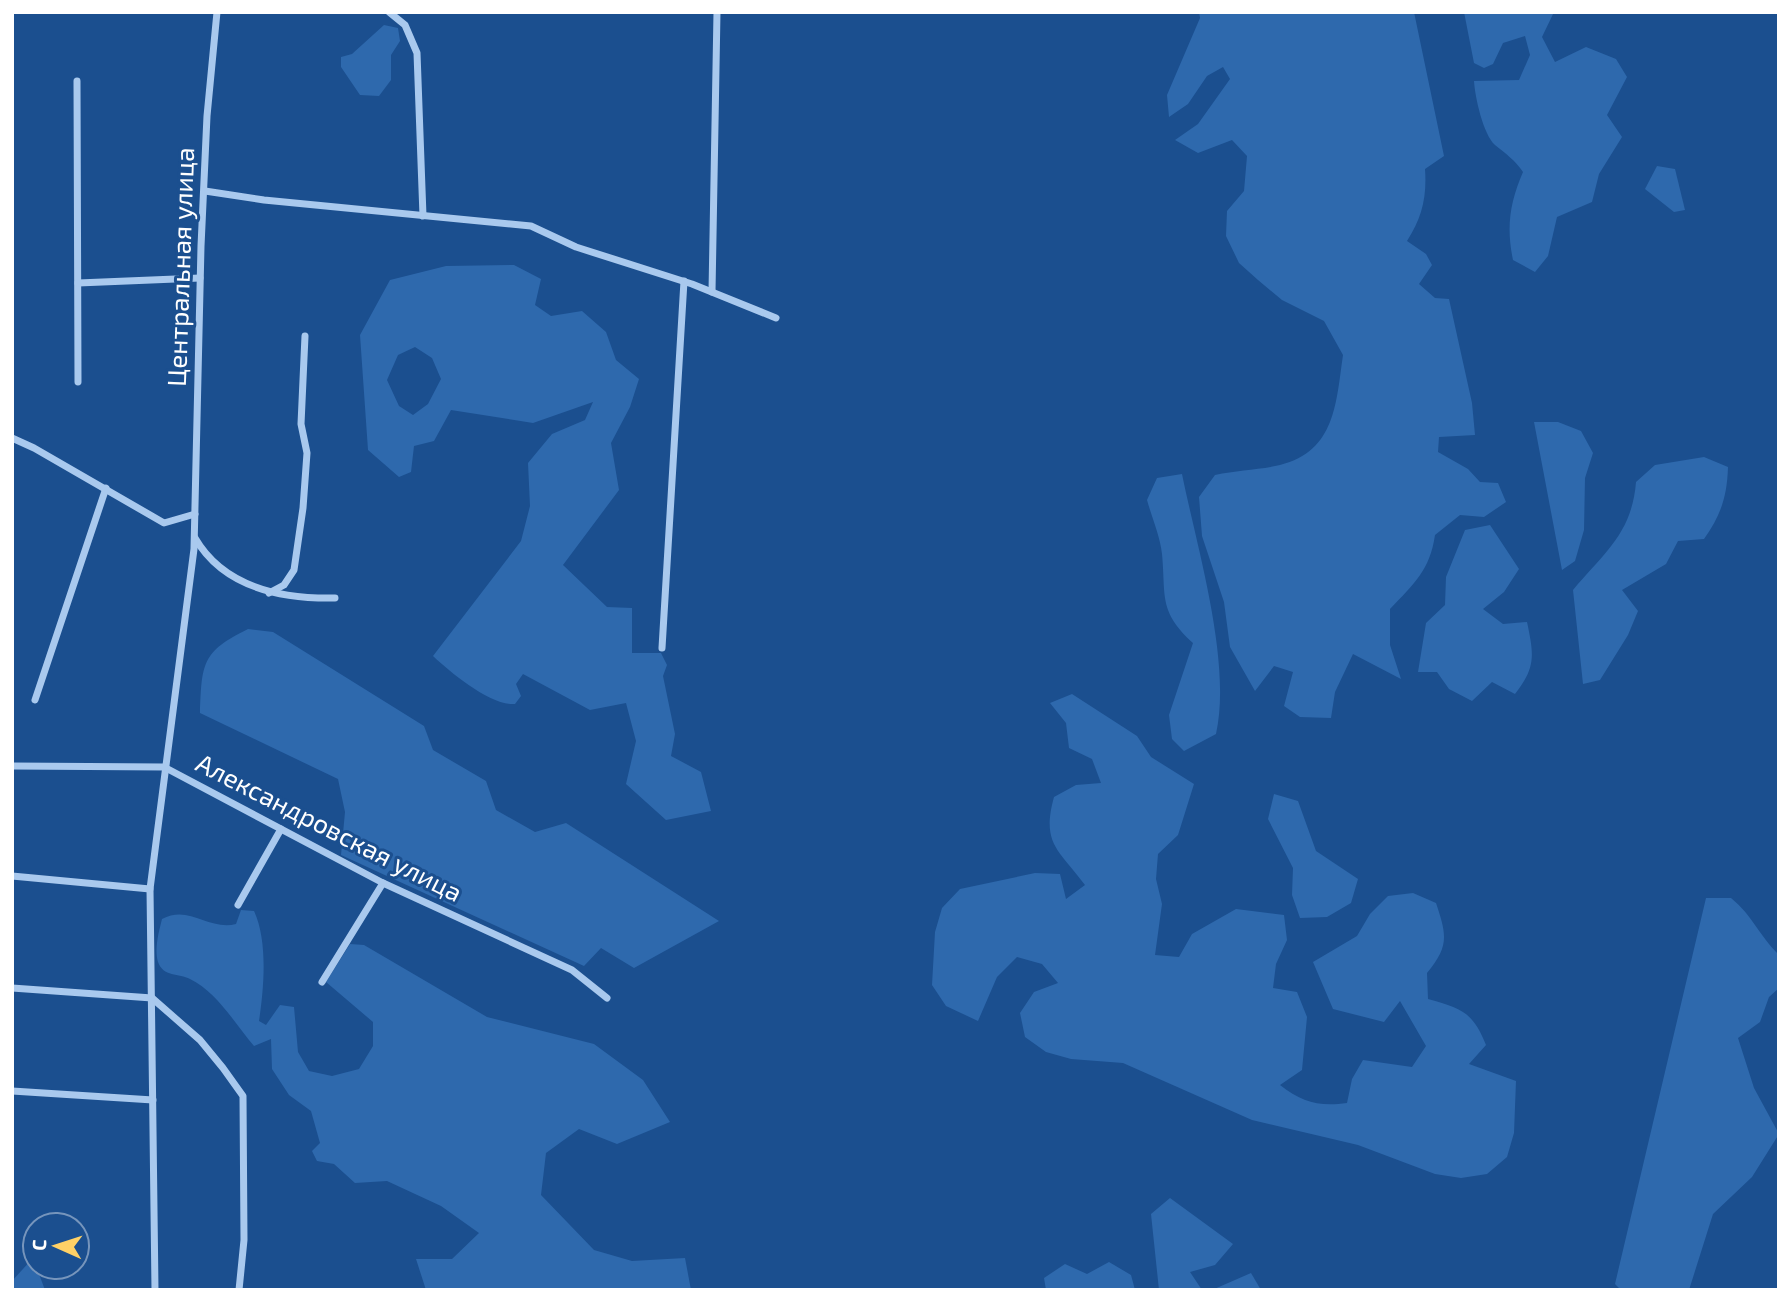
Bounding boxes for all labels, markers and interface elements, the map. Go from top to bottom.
street label: Центральная улица [160,147,200,387]
street label: Александровская улица [191,746,468,908]
north arrow [21,1211,91,1281]
text: С [27,1239,50,1251]

